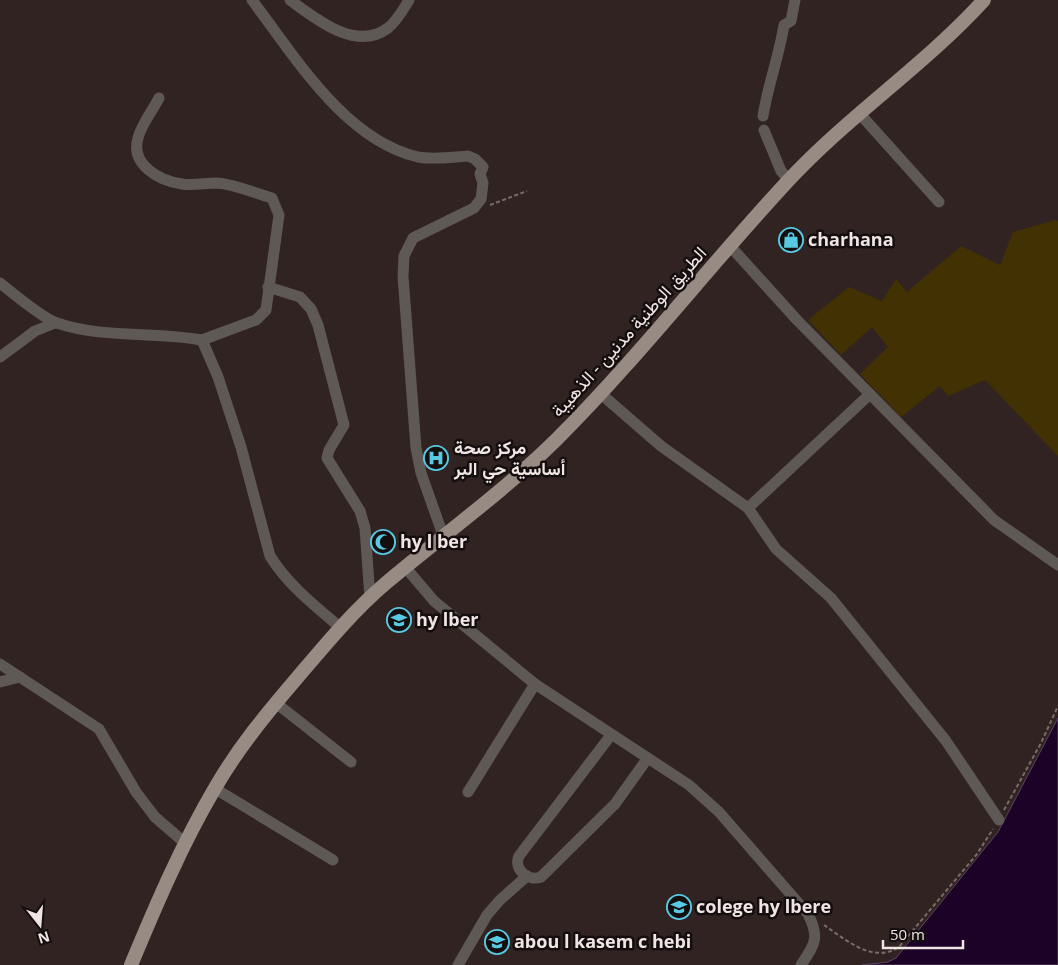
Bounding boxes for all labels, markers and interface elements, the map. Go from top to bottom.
shop icon: charhana [778,227,804,253]
place label: charhana [808,227,894,251]
street label: الطريق الوطنية مدنين - الذهيبة [545,241,711,422]
place label: مركز صحة أساسية حي البر [453,435,566,484]
hospital icon: مركز صحة أساسية حي البر [423,445,449,471]
mosque icon: hy l ber [370,529,396,555]
place label: hy l ber [400,529,467,553]
school or university icon: hy lber [386,607,412,633]
place label: hy lber [416,607,478,631]
school or university icon: colege hy lbere [666,894,692,920]
place label: colege hy lbere [696,894,831,918]
north arrow [15,900,65,950]
scale bar [883,918,963,950]
text: 50 m [890,924,925,944]
text: N [36,927,52,949]
school or university icon: abou l kasem c hebi [484,929,510,955]
place label: abou l kasem c hebi [514,929,691,953]

